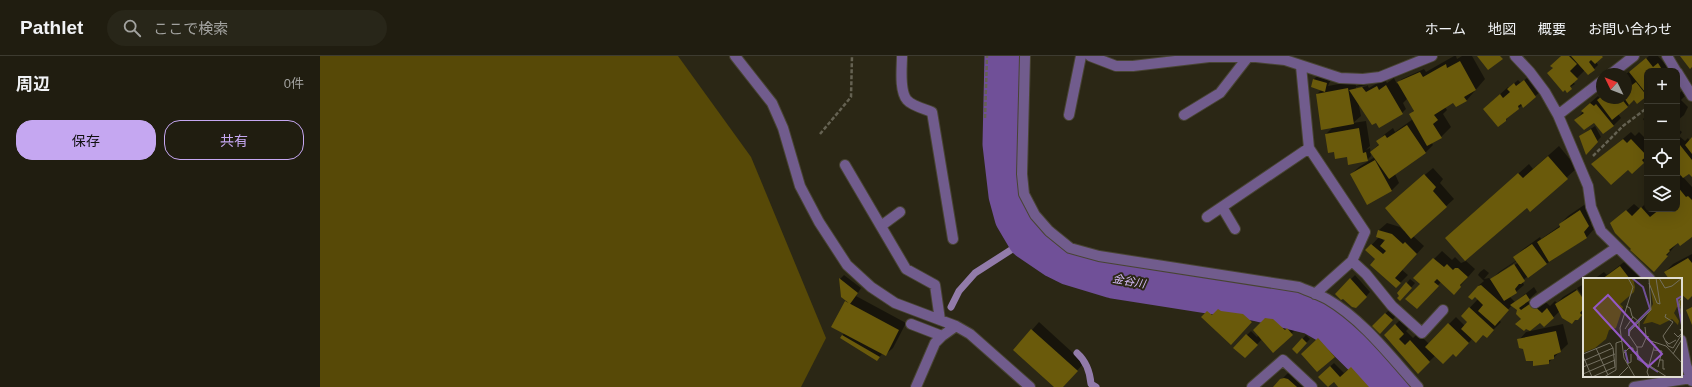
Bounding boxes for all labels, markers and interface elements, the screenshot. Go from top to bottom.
search box [107,10,387,46]
text: Pathlet [20,17,83,38]
icon: search [121,17,143,39]
text: ここで検索 [153,20,228,37]
text: ホーム [1424,21,1466,37]
text: 地図 [1488,21,1516,37]
text: 概要 [1538,21,1566,37]
text: お問い合わせ [1588,21,1672,37]
north arrow [1596,68,1632,104]
map controls [1644,68,1680,212]
button: + [1644,68,1680,104]
text: 周辺 [16,75,50,94]
text: 0件 [284,76,304,91]
button: − [1644,104,1680,140]
button: 保存 [16,120,156,160]
button: 共有 [164,120,304,160]
button: locate [1644,140,1680,176]
button: layers [1644,176,1680,212]
water label: 金谷川 [1112,272,1147,290]
inset map [1583,278,1682,377]

